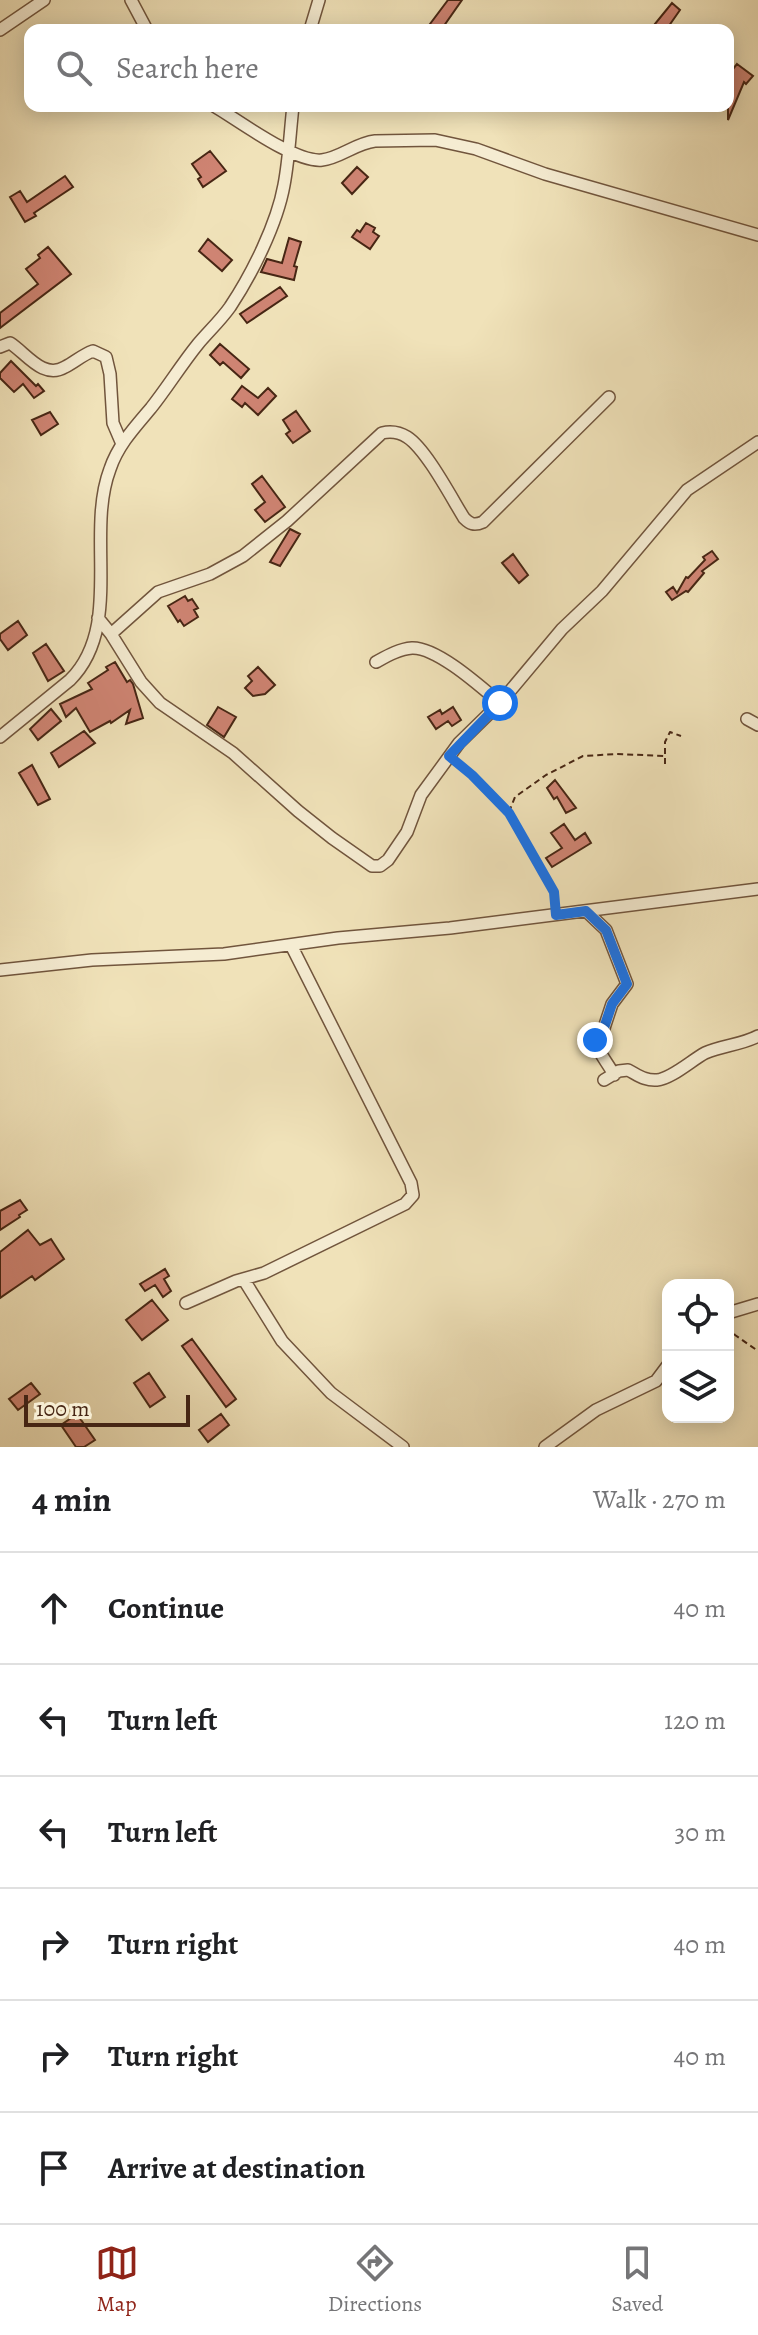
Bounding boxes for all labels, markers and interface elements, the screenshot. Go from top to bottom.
search box [24,24,734,112]
icon: search [52,46,96,90]
text: Search here [116,48,259,88]
route start [482,685,518,721]
route end [577,1022,613,1058]
map controls [662,1279,734,1423]
button: locate [662,1279,734,1351]
button: layers [662,1351,734,1423]
scale bar [24,1391,190,1427]
text: 100 m [36,1394,90,1424]
text: 4 min [32,1476,111,1523]
text: Walk · 270 m [593,1482,726,1517]
icon: ahead [32,1586,76,1630]
text: Continue [108,1588,224,1628]
text: 40 m [674,1591,726,1626]
icon: left [32,1698,76,1742]
text: Turn left [108,1700,217,1740]
text: 120 m [664,1703,726,1738]
icon: left [32,1810,76,1854]
text: Turn left [108,1812,217,1852]
text: 30 m [675,1815,726,1850]
icon: right [32,1922,76,1966]
text: Turn right [108,1924,238,1964]
text: 40 m [674,1927,726,1962]
icon: right [32,2034,76,2078]
text: Turn right [108,2036,238,2076]
text: 40 m [674,2039,726,2074]
icon: arrive [32,2146,76,2190]
text: Arrive at destination [108,2148,365,2188]
tab: Map [95,2241,139,2319]
tab: Directions [328,2241,422,2319]
tab: Saved [611,2241,663,2319]

